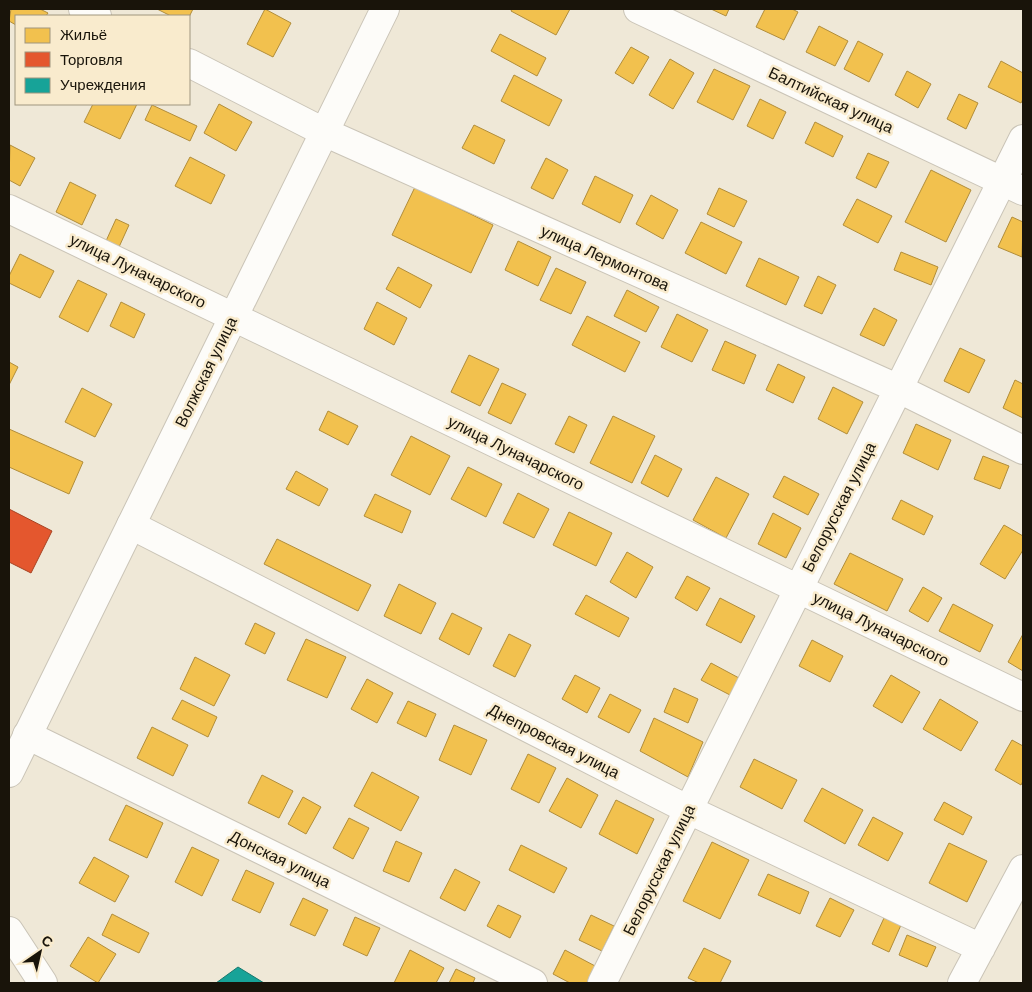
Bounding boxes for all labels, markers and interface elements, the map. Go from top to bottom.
legend [15,15,190,105]
text: Жильё [60,26,107,43]
text: Торговля [60,51,123,68]
street label: Балтийская улица [766,64,896,136]
text: Учреждения [60,76,146,93]
street label: улица Лермонтова [538,222,672,294]
street label: улица Луначарского [67,231,209,311]
street label: Волжская улица [172,314,240,430]
street label: улица Луначарского [445,413,587,493]
street label: Белорусская улица [799,439,879,575]
street label: улица Луначарского [810,589,952,669]
street label: Днепровская улица [486,701,622,781]
street label: Белорусская улица [620,802,698,938]
street label: Донская улица [227,827,333,891]
north arrow [15,927,65,977]
text: С [39,932,56,951]

